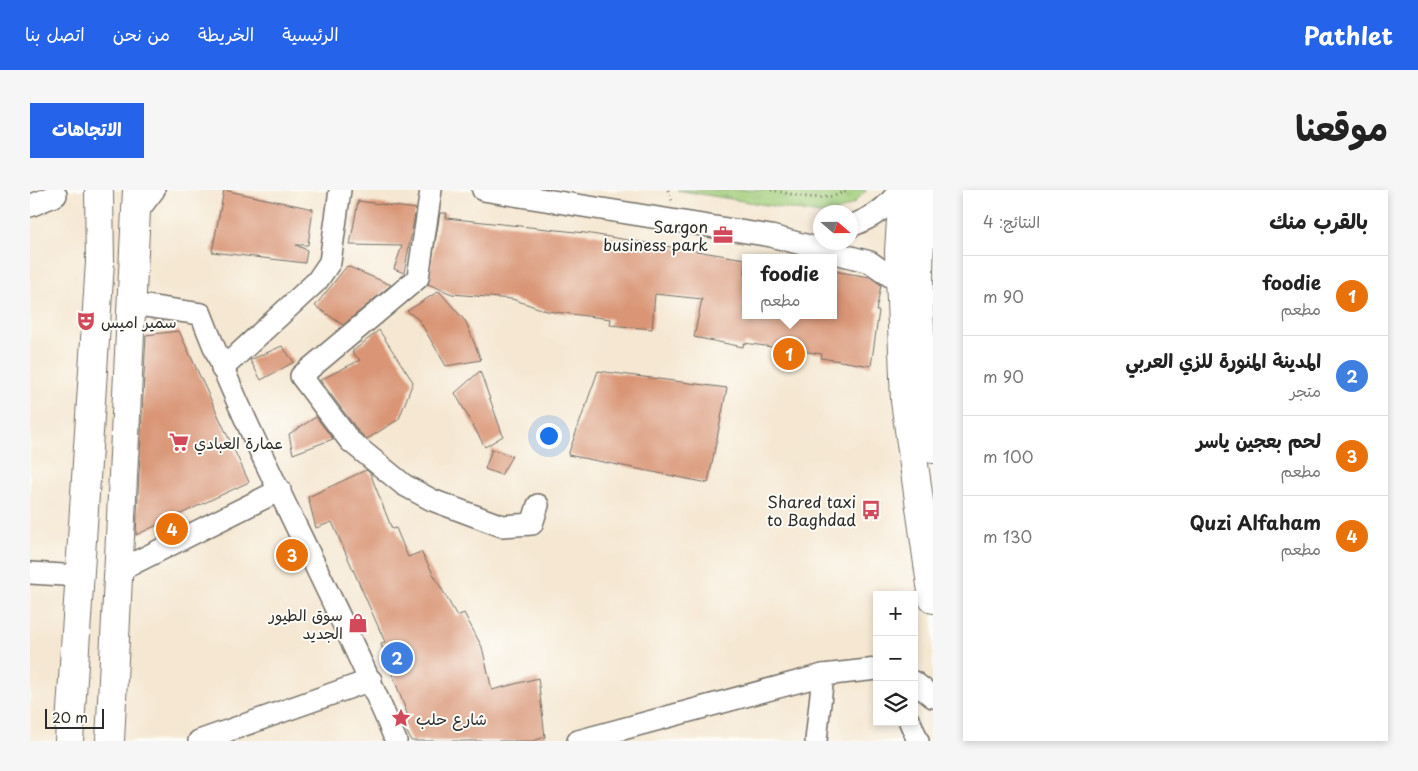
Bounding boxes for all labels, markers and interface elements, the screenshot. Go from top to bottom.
text: Pathlet [1303,17,1393,53]
text: اتصل بنا [25,20,85,47]
text: من نحن [113,20,170,47]
text: الخريطة [198,20,254,47]
text: الرئيسية [282,20,339,47]
text: موقعنا [1295,100,1388,153]
button: الاتجاهات [30,103,144,158]
text: بالقرب منك [1269,204,1368,236]
north arrow [813,205,858,250]
text: النتائج: 4 [983,209,1040,233]
place label: Sargon business park [603,214,708,256]
office icon: Sargon business park [712,224,734,246]
popup [742,254,837,319]
text: foodie [760,259,819,287]
text: foodie [1262,268,1321,296]
text: 90 m [983,284,1024,308]
text: 1 [1348,284,1356,308]
text: مطعم [760,287,800,311]
text: مطعم [1281,296,1321,320]
place label: سمير اميس [101,309,177,333]
theatre icon: سمير اميس [75,310,97,332]
pin: 1 [773,335,805,373]
text: المدينة المنورة للزي العربي [1126,346,1321,374]
text: 90 m [983,364,1024,388]
text: 2 [1346,364,1358,388]
text: متجر [1290,378,1321,402]
your location [536,423,562,449]
text: لحم بعجين ياسر [1196,426,1321,454]
place label: عمارة العبادي [194,430,284,455]
supermarket icon: عمارة العبادي [168,431,190,453]
text: 100 m [983,444,1033,468]
text: 3 [1347,444,1357,468]
text: مطعم [1281,458,1321,482]
place label: Shared taxi to Baghdad [767,489,856,531]
bus stop icon: Shared taxi to Baghdad [860,499,882,521]
text: Quzi Alfaham [1190,508,1321,536]
pin: 4 [156,510,188,548]
text: 130 m [983,524,1032,548]
text: 4 [1347,524,1357,548]
pin: 3 [276,536,308,574]
text: مطعم [1281,536,1321,560]
map controls [873,591,918,726]
button: + [873,591,918,636]
place label: سوق الطيور الجديد [267,602,343,644]
shop icon: سوق الطيور الجديد [347,612,369,634]
button: − [873,636,918,681]
pin: 2 [381,639,413,677]
button: layers [873,681,918,726]
scale bar [45,706,104,729]
place label: شارع حلب [416,706,487,731]
text: 20 m [52,707,88,728]
place icon: شارع حلب [390,707,412,729]

